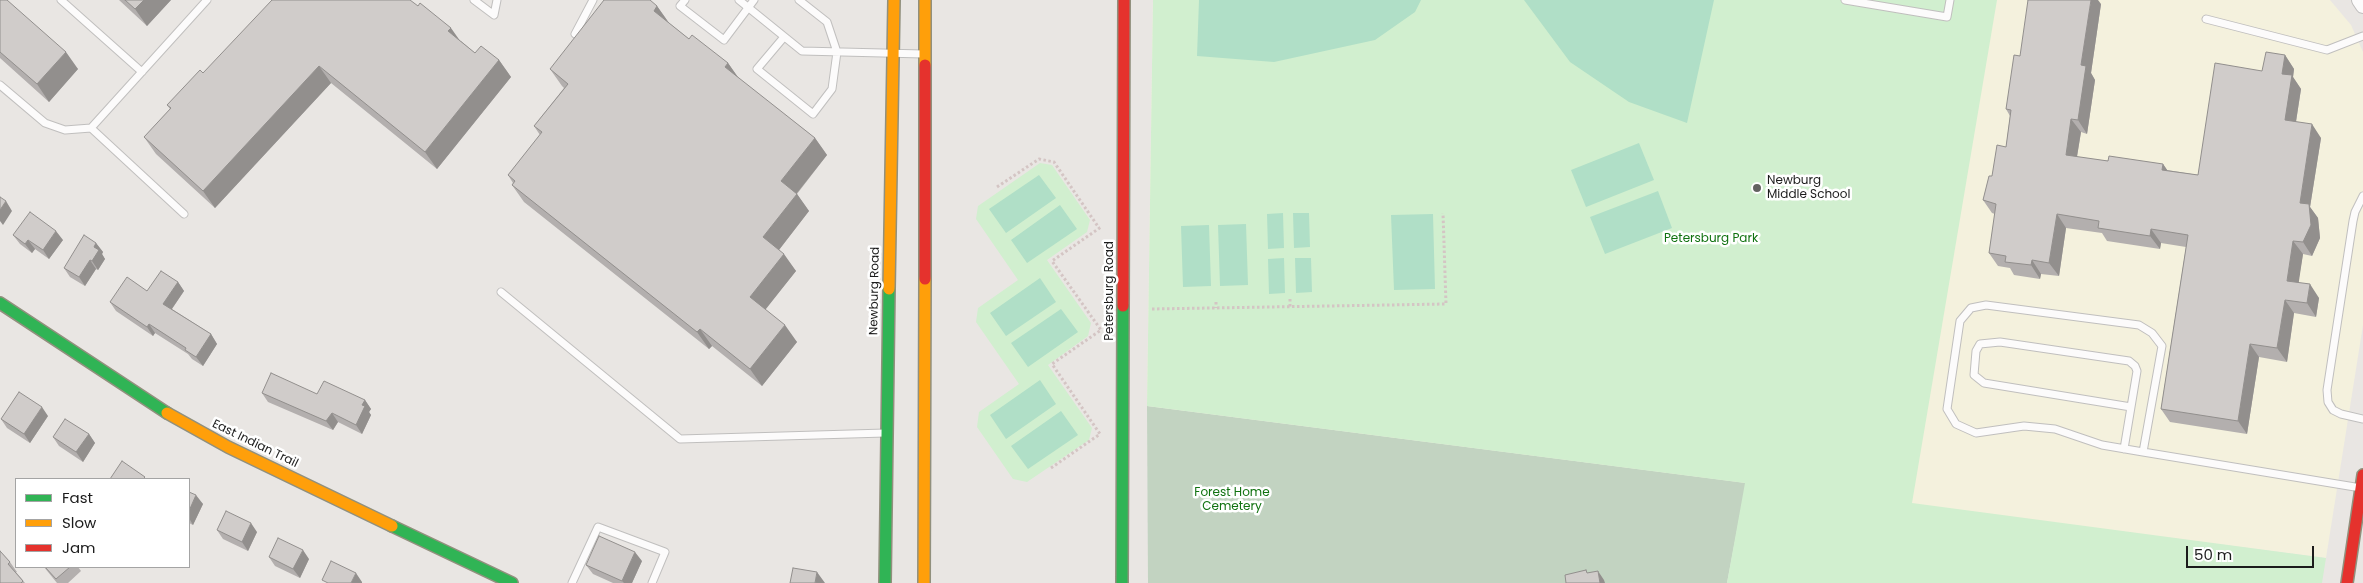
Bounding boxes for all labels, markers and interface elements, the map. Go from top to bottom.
place label: Newburg Middle School [1767,174,1850,202]
marker: Newburg Middle School [1751,182,1763,194]
park label: Petersburg Park [1664,232,1758,246]
street label: Petersburg Road [1103,241,1117,341]
street label: Newburg Road [867,247,883,335]
street label: East Indian Trail [210,417,300,471]
legend [15,478,190,568]
park label: Forest Home Cemetery [1194,486,1270,514]
text: Fast [62,487,93,508]
text: Slow [62,512,96,533]
scale bar [2188,536,2316,568]
text: Jam [62,537,96,558]
text: 50 m [2194,544,2232,565]

